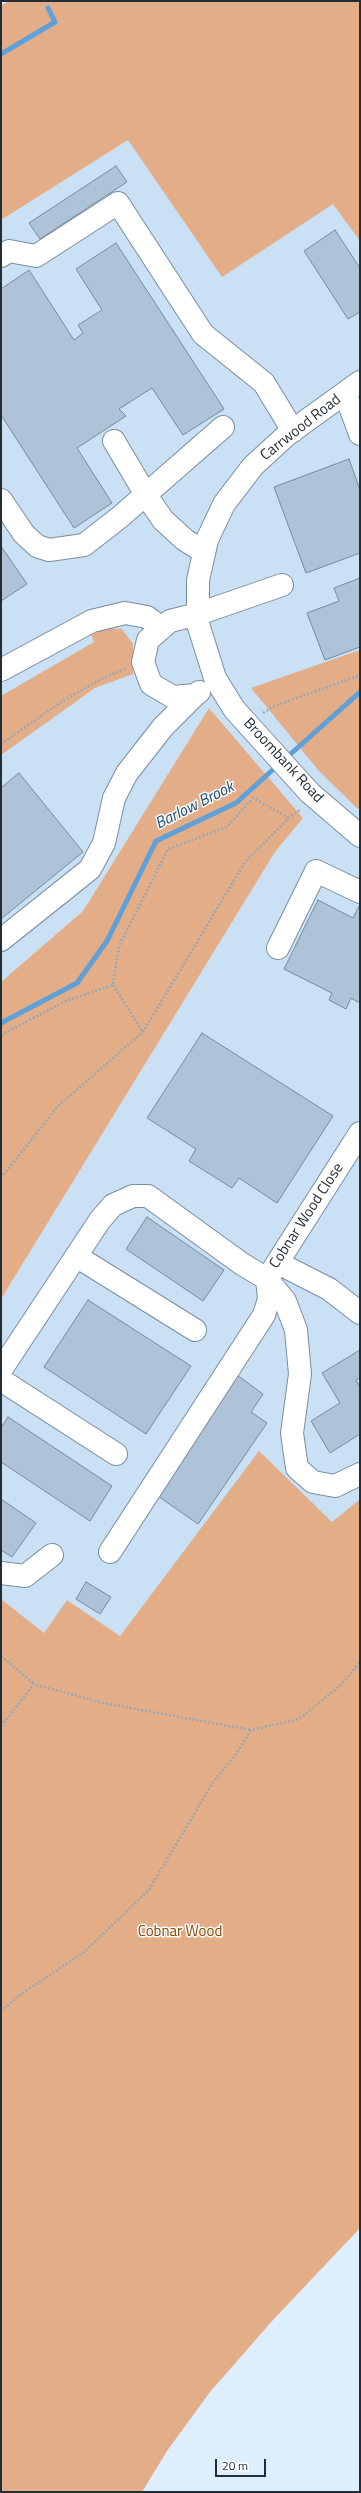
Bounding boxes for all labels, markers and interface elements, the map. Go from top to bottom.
street label: Carrwood Road [257,391,345,465]
street label: Broombank Road [239,715,327,807]
water label: Barlow Brook [152,778,238,834]
street label: Cobnar Wood Close [266,1160,348,1272]
park label: Cobnar Wood [138,1923,222,1941]
scale bar [217,2451,268,2477]
text: 20 m [222,2456,248,2475]

